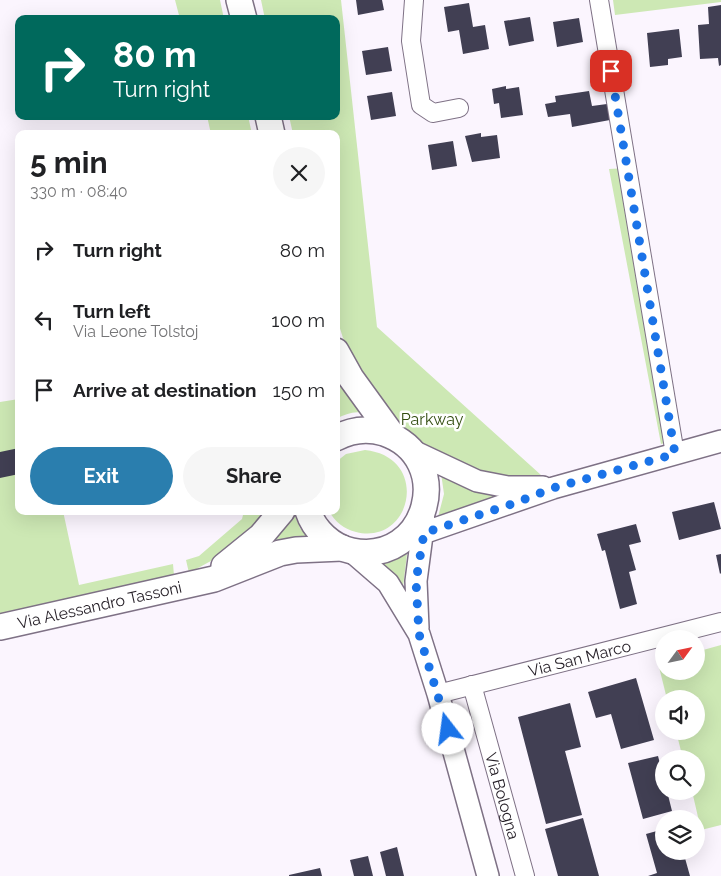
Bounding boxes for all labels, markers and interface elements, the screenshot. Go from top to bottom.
text: 80 m [113,34,197,75]
icon: right [30,35,95,100]
pin [590,50,632,92]
icon: arrive [597,57,625,85]
text: Turn right [113,76,210,102]
text: 5 min [30,145,108,180]
button: close [273,147,325,199]
text: 330 m · 08:40 [30,182,128,201]
icon: right [30,236,58,264]
text: Turn right [73,239,162,261]
text: 80 m [280,239,325,261]
text: Turn left [73,300,150,322]
icon: left [30,306,58,334]
text: 100 m [271,309,325,331]
text: Via Leone Tolstoj [73,322,198,341]
icon: arrive [30,376,58,404]
text: Arrive at destination [73,379,257,401]
text: 150 m [273,379,325,401]
park label: Parkway [401,410,464,429]
button: Exit [30,447,173,505]
button: Share [183,447,325,505]
street label: Via Alessandro Tassoni [16,578,184,633]
north arrow [655,630,705,680]
map controls [655,630,705,860]
street label: Via San Marco [526,636,633,681]
button: sound [655,690,705,740]
position arrow [421,702,473,754]
street label: Via Bologna [481,750,523,841]
button: search [655,750,705,800]
button: layers [655,810,705,860]

